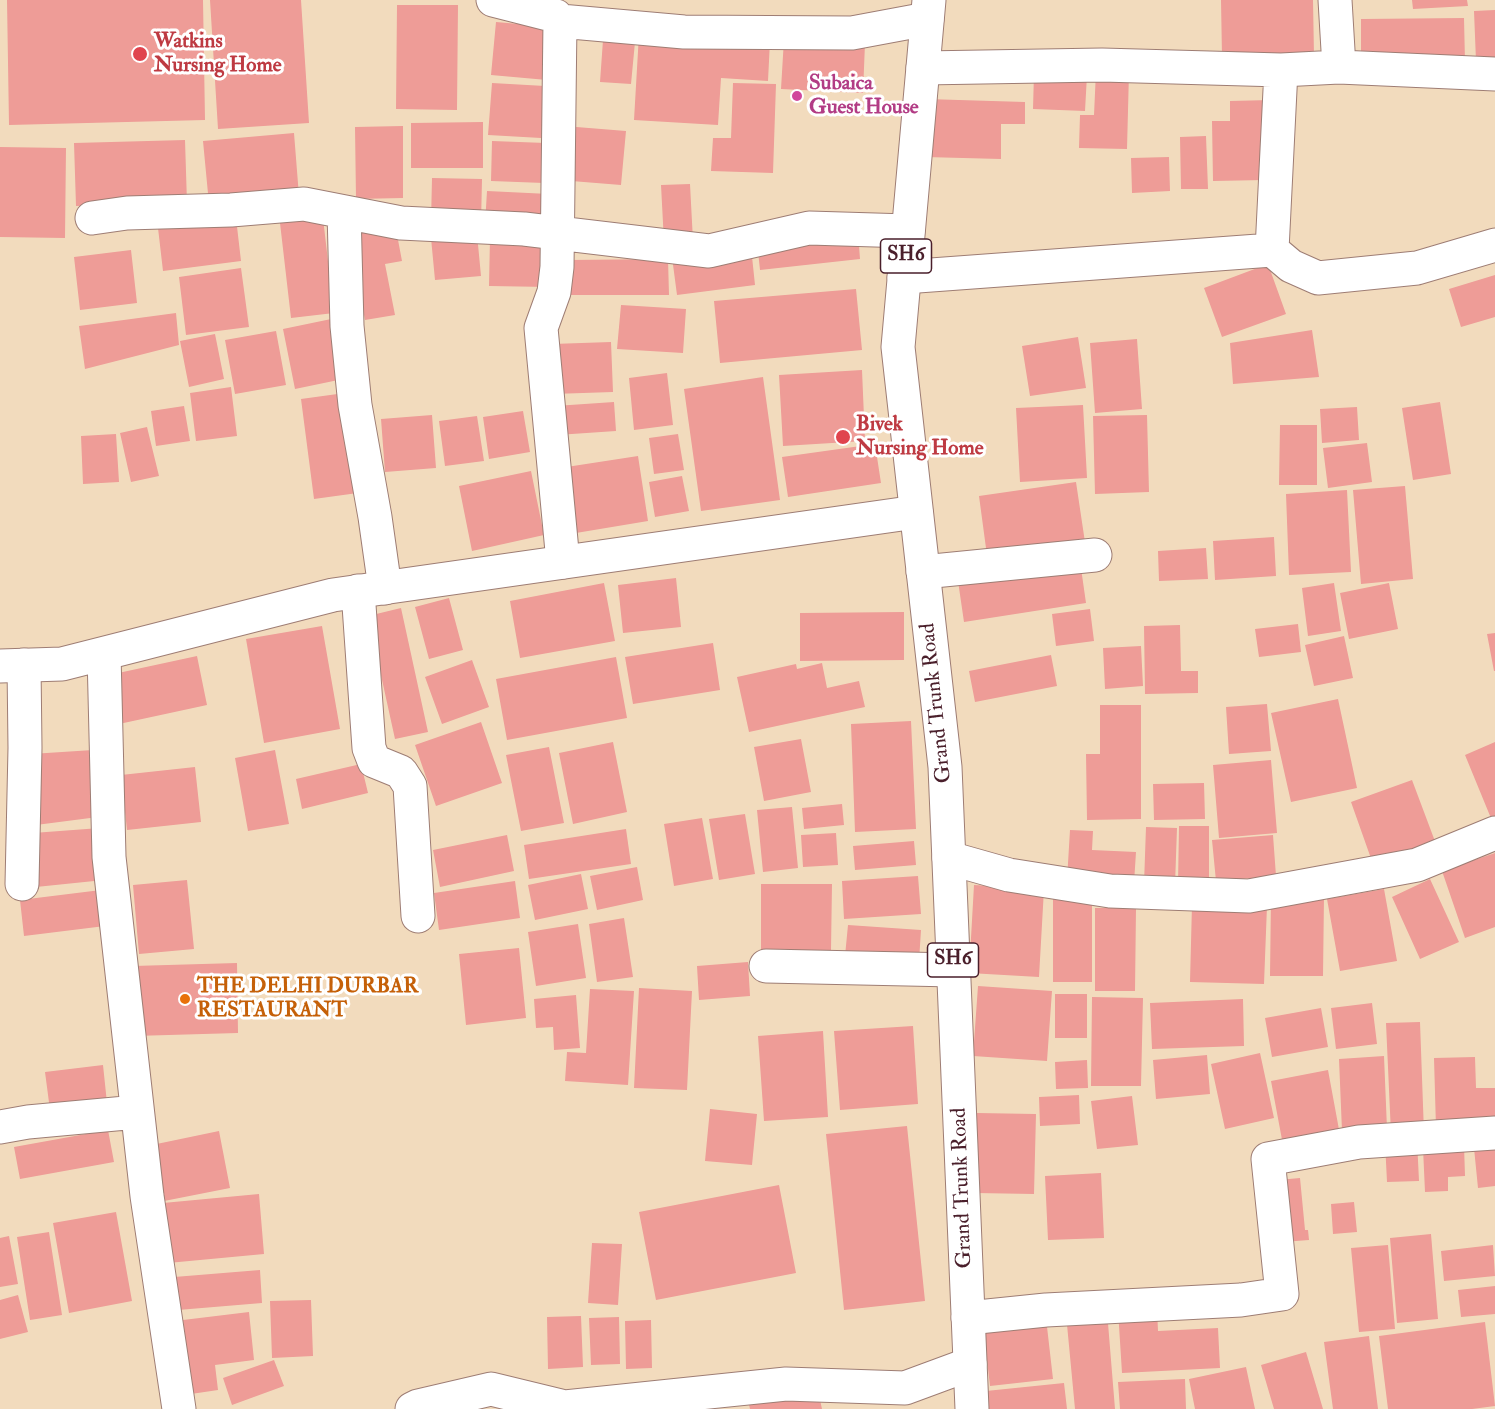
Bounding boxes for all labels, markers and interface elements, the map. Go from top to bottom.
place label: Watkins Nursing Home [154,29,281,79]
marker: Watkins Nursing Home [131,45,149,63]
place label: Subaica Guest House [809,71,919,121]
marker: Subaica Guest House [790,89,804,103]
road number: SH6 [880,239,932,273]
place label: Bivek Nursing Home [856,412,983,462]
marker: Bivek Nursing Home [834,428,852,446]
street label: Grand Trunk Road [916,622,958,784]
road number: SH6 [928,943,978,977]
place label: THE DELHI DURBAR RESTAURANT [197,974,418,1024]
marker: THE DELHI DURBAR RESTAURANT [178,992,192,1006]
street label: Grand Trunk Road [948,1107,978,1269]

